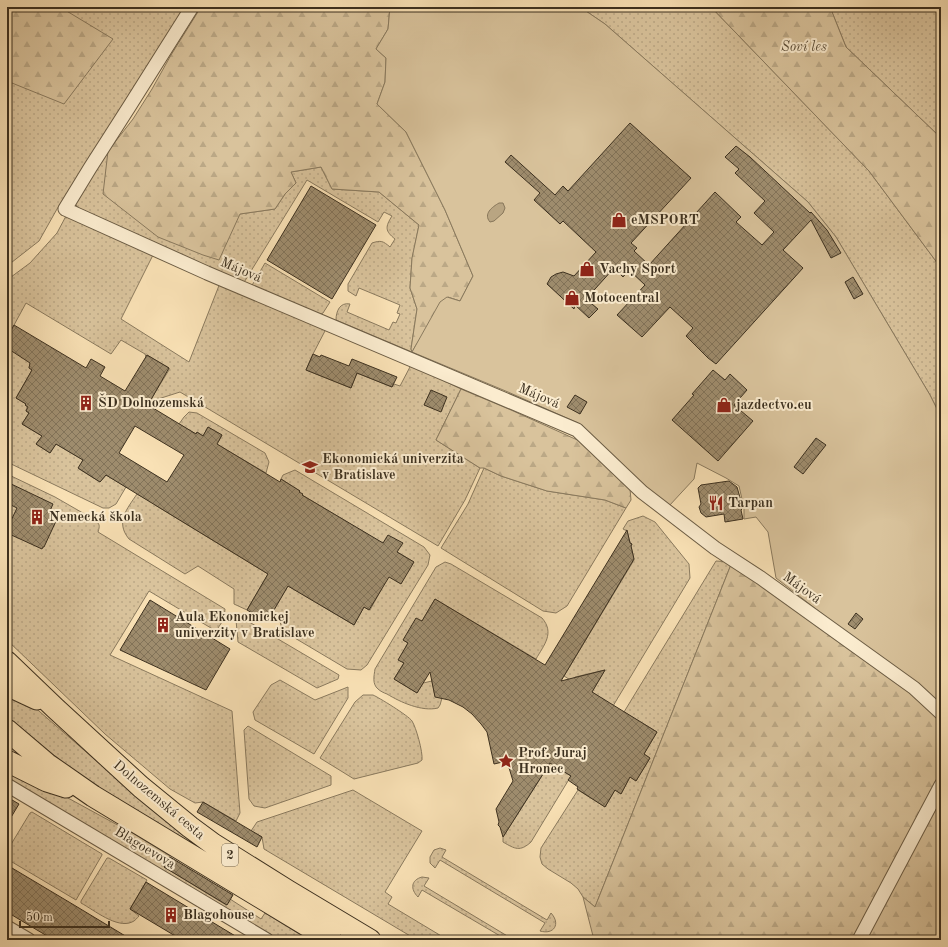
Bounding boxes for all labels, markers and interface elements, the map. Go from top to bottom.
park label: Soví les [781,40,827,54]
shop icon: eMSPORT [610,211,628,229]
place label: eMSPORT [631,213,699,227]
street label: Májová [218,255,264,285]
shop icon: Vachy Sport [578,260,596,278]
place label: Vachy Sport [599,262,676,276]
shop icon: Motocentral [563,289,581,307]
place label: Motocentral [584,291,659,305]
street label: Májová [516,381,562,411]
place label: ŠD Dolnozemská [98,393,204,410]
building icon: ŠD Dolnozemská [77,394,95,412]
shop icon: jazdectvo.eu [715,396,733,414]
place label: jazdectvo.eu [735,398,812,412]
place label: Ekonomická univerzita v Bratislave [322,452,464,482]
school or university icon: Ekonomická univerzita v Bratislave [301,458,319,476]
restaurant icon: Tarpan [707,494,725,512]
place label: Tarpan [728,496,773,510]
building icon: Nemecká škola [28,508,46,526]
place label: Nemecká škola [49,510,142,524]
street label: Májová [780,570,824,606]
place label: Aula Ekonomickej univerzity v Bratislave [175,610,315,640]
building icon: Aula Ekonomickej univerzity v Bratislave [154,616,172,634]
place label: Prof. Juraj Hronec [518,746,587,776]
place icon: Prof. Juraj Hronec [497,752,515,770]
street label: Dolnozemská cesta [111,758,207,842]
street label: Blagoevova [112,824,178,872]
road number: 2 [222,844,238,866]
scale bar [20,903,109,929]
building icon: Blagohouse [162,906,180,924]
place label: Blagohouse [183,908,254,922]
text: 50 m [26,911,53,924]

